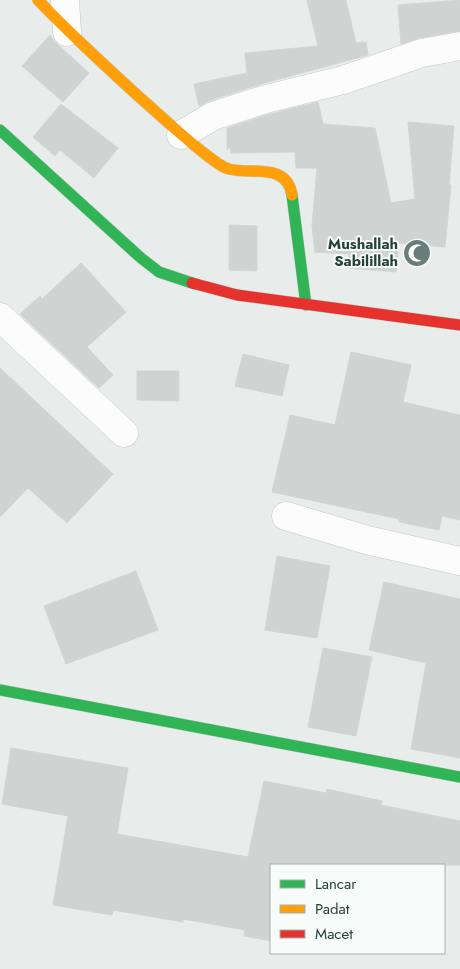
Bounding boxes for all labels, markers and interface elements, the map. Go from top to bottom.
place label: Mushallah Sabilillah [328,233,398,272]
mosque icon: Mushallah Sabilillah [402,238,432,268]
legend [270,864,445,954]
text: Lancar [315,873,357,895]
text: Padat [315,898,350,920]
text: Macet [315,923,353,945]

